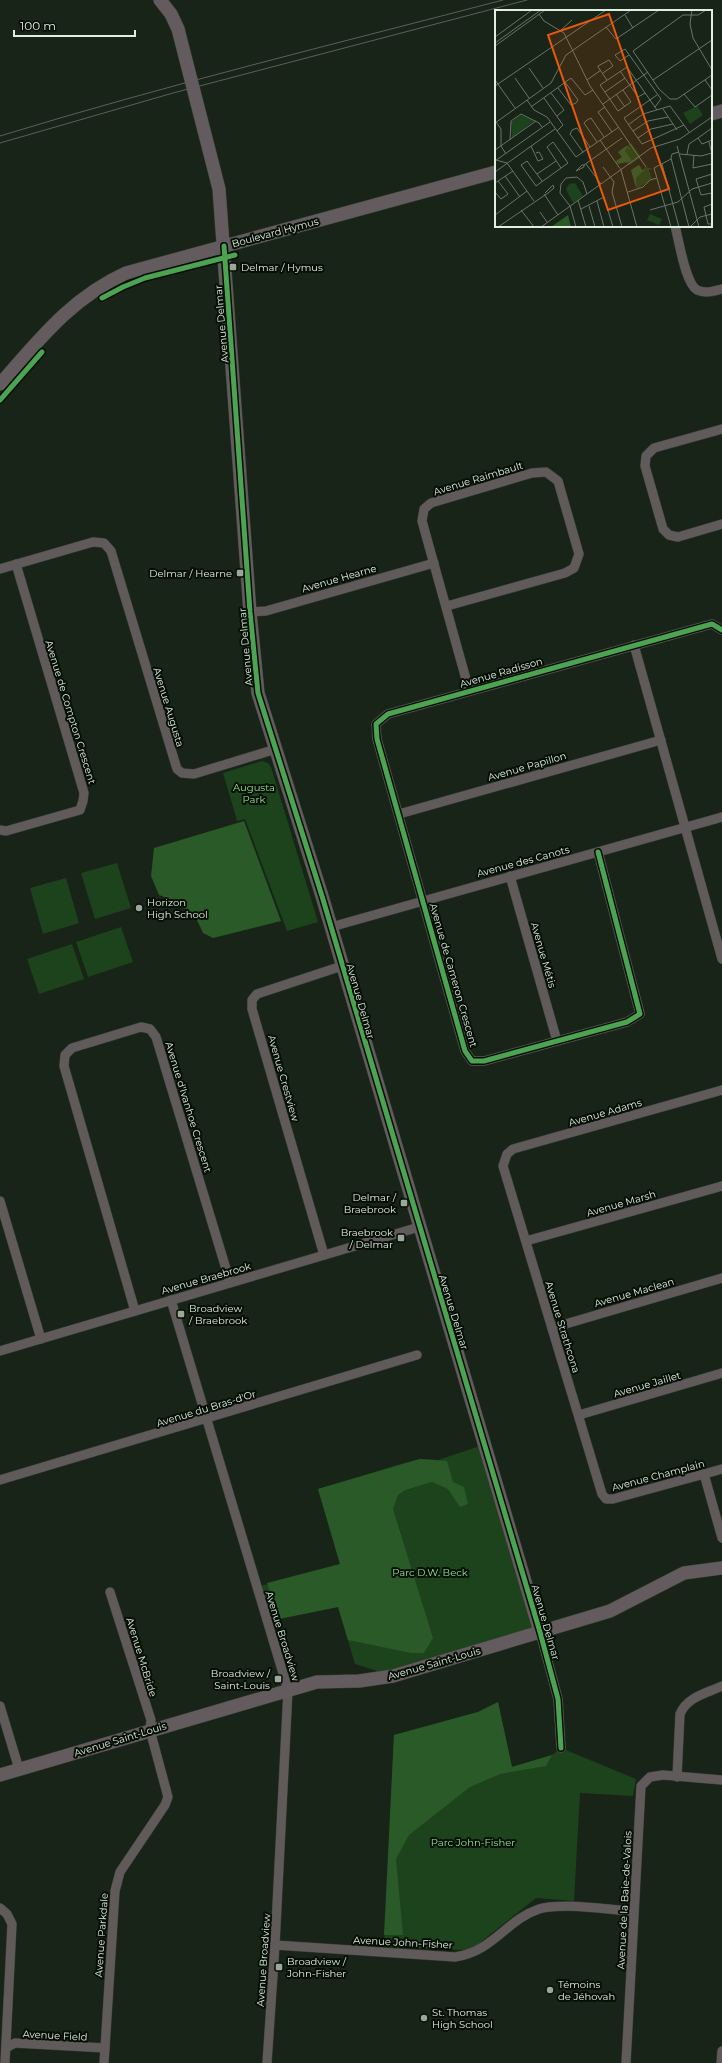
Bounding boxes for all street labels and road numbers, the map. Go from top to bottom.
street label: Boulevard Hymus [230,215,320,250]
street label: Avenue Delmar [212,285,231,363]
street label: Avenue Raimbault [432,459,524,498]
street label: Avenue Hearne [300,562,378,595]
street label: Avenue Delmar [236,608,255,686]
street label: Avenue de Compton Crescent [42,638,99,786]
street label: Avenue Radisson [458,654,544,691]
street label: Avenue Augusta [150,666,187,748]
street label: Avenue Papillon [486,749,568,784]
street label: Avenue des Canots [475,843,571,880]
street label: Avenue de Cameron Crescent [427,902,480,1049]
street label: Avenue Métis [528,921,559,990]
street label: Avenue Delmar [344,962,378,1040]
street label: Avenue Crestview [265,1034,302,1123]
street label: Avenue d'Ivanhoe Crescent [162,1040,215,1174]
street label: Avenue Adams [567,1096,643,1129]
street label: Avenue Marsh [585,1187,657,1220]
street label: Avenue Braebrook [160,1259,252,1297]
street label: Avenue Delmar [436,1273,471,1351]
street label: Avenue Maclean [593,1275,676,1310]
street label: Avenue Strathcona [542,1280,583,1375]
street label: Avenue Jaillet [612,1369,682,1400]
street label: Avenue du Bras-d'Or [155,1387,257,1430]
street label: Avenue Champlain [610,1457,706,1494]
street label: Avenue Delmar [529,1583,563,1661]
street label: Avenue Broadview [263,1590,302,1683]
street label: Avenue McBride [123,1616,160,1699]
street label: Avenue Saint-Louis [386,1644,482,1683]
street label: Avenue Saint-Louis [72,1719,168,1760]
street label: Avenue de la Baie-de-Valois [614,1830,635,1970]
street label: Avenue Parkdale [92,1892,111,1978]
street label: Avenue Broadview [254,1913,273,2007]
street label: Avenue John-Fisher [353,1933,453,1952]
street label: Avenue Field [22,2027,88,2044]

